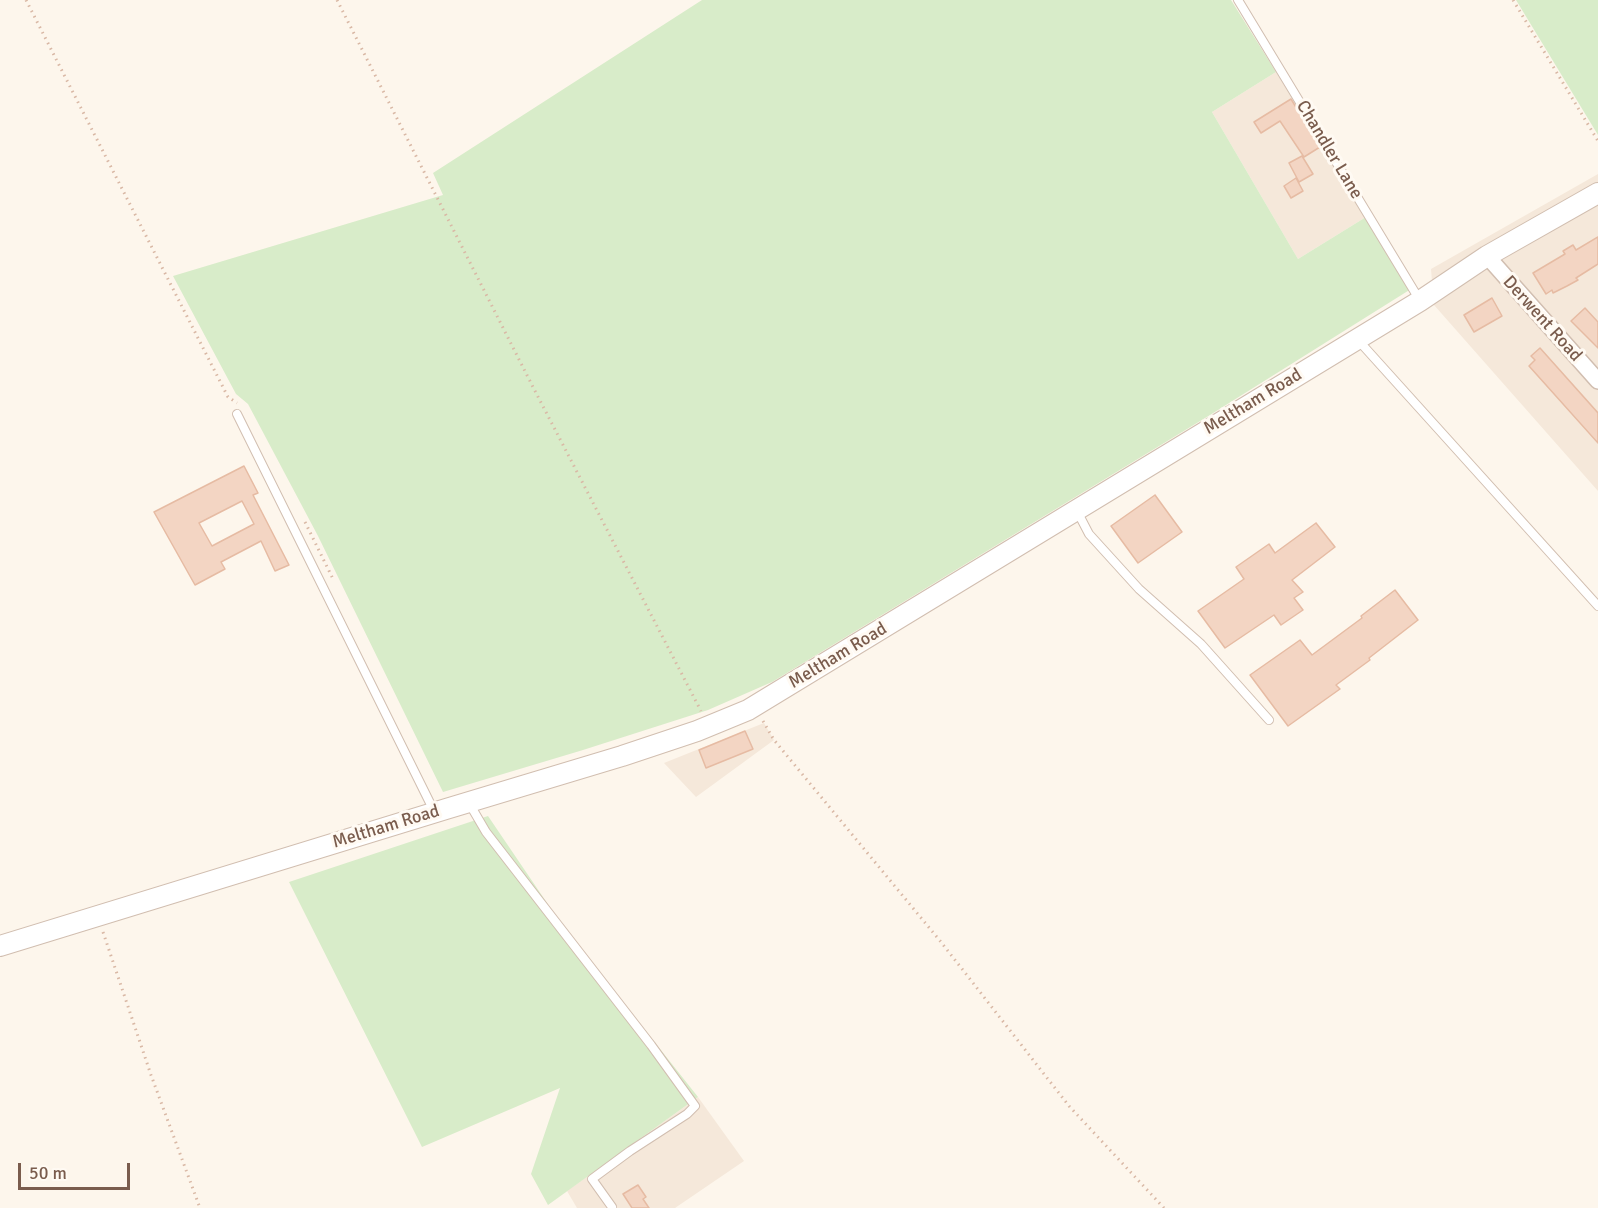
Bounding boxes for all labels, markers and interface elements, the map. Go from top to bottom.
street label: Chandler Lane [1291,97,1367,203]
street label: Derwent Road [1498,272,1586,366]
street label: Meltham Road [1200,364,1306,440]
street label: Meltham Road [785,618,891,694]
street label: Meltham Road [330,801,442,853]
scale bar [21,1151,134,1189]
text: 50 m [29,1162,67,1184]

